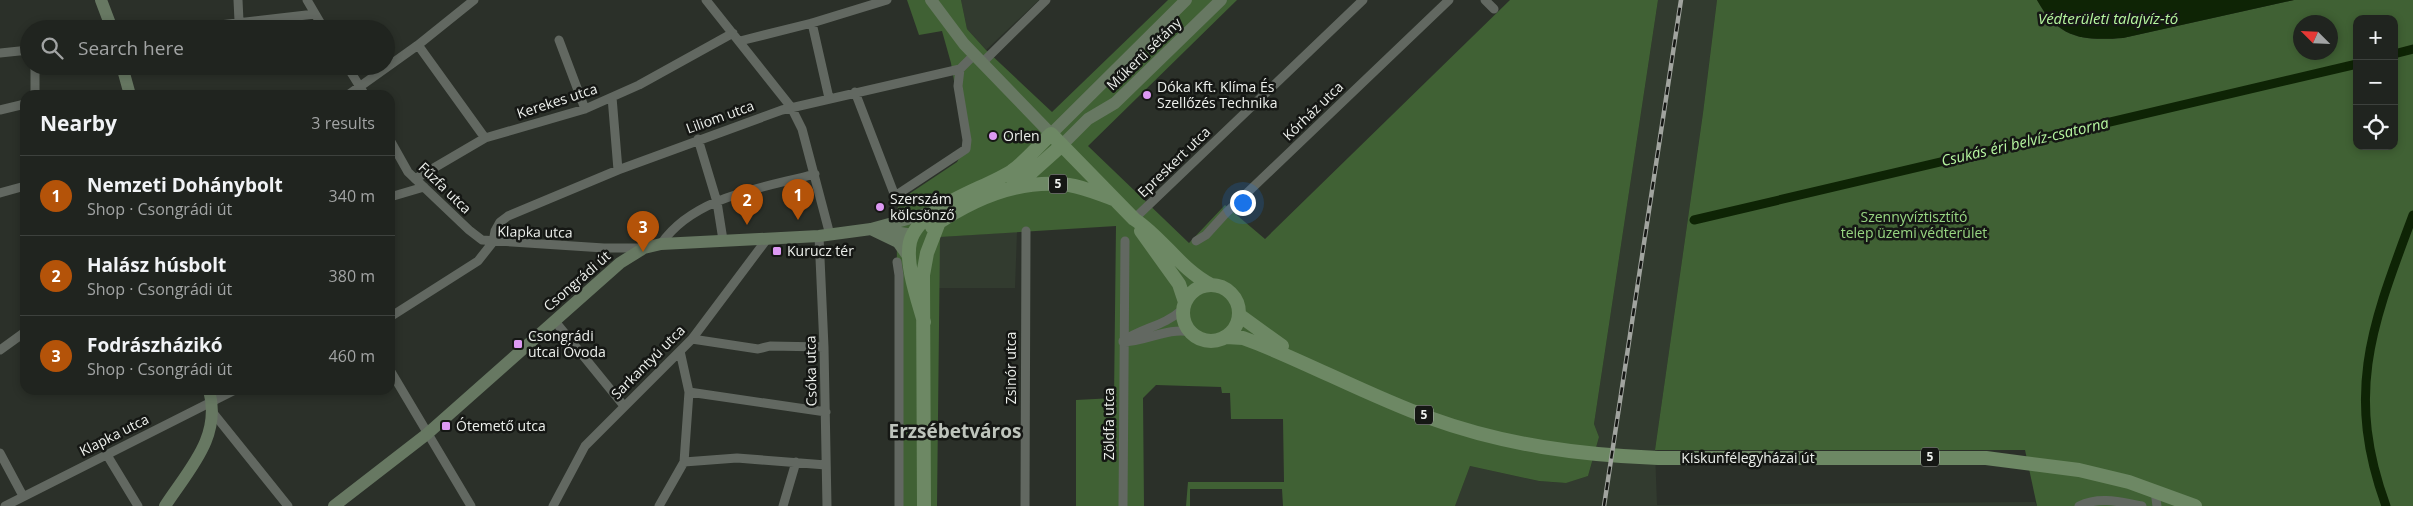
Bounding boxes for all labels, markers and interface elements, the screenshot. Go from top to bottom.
water label: Védterületi talajvíz-tó [2038,8,2178,28]
street label: Műkerti sétány [1102,12,1186,94]
north arrow [2293,15,2338,60]
map controls [2353,15,2398,150]
button: + [2353,15,2398,60]
search box [20,20,395,75]
icon: search [38,34,66,62]
text: Search here [78,35,184,61]
button: − [2353,60,2398,105]
place label: Dóka Kft. Klíma És Szellőzés Technika [1157,77,1277,112]
street label: Kórház utca [1278,77,1347,144]
street label: Kerekes utca [514,79,600,122]
marker: Dóka Kft. Klíma És Szellőzés Technika [1141,89,1153,101]
street label: Liliom utca [683,95,756,138]
button: locate [2353,105,2398,150]
text: Nearby [40,109,117,137]
text: 3 results [311,112,375,134]
water label: Csukás éri belvíz-csatorna [1939,112,2111,170]
street label: Epreskert utca [1133,122,1214,201]
place label: Orlen [1003,126,1040,145]
marker: Orlen [987,130,999,142]
street label: Fűzfa utca [415,158,476,218]
text: Nemzeti Dohánybolt [87,172,283,198]
road number: 5 [1049,174,1067,193]
pin: 1 [782,179,814,220]
pin: 2 [731,184,763,225]
text: 1 [51,185,61,207]
text: 340 m [329,185,375,207]
place label: Szerszám kölcsönző [890,189,955,224]
your location [1230,190,1256,216]
text: Shop · Csongrádi út [87,198,232,220]
marker: Szerszám kölcsönző [874,201,886,213]
park label: Szennyvíztisztító telep üzemi védterület [1841,207,1987,242]
pin: 3 [627,211,659,252]
street label: Klapka utca [497,221,573,242]
place label: Kurucz tér [787,241,854,260]
marker: Kurucz tér [771,245,783,257]
street label: Csongrádi út [539,246,614,315]
text: Halász húsbolt [87,252,226,278]
text: 2 [51,265,61,287]
text: 380 m [329,265,375,287]
text: Shop · Csongrádi út [87,278,232,300]
street label: Sarkantyú utca [607,321,689,403]
place label: Csongrádi utcai Óvoda [528,326,606,361]
text: Fodrászházikó [87,332,223,358]
street label: Zsinór utca [1001,332,1020,404]
street label: Csóka utca [800,335,821,407]
marker: Csongrádi utcai Óvoda [512,338,524,350]
text: 3 [51,345,61,367]
text: 460 m [329,345,375,367]
text: Shop · Csongrádi út [87,358,232,380]
street label: Zöldfa utca [1099,388,1118,460]
road number: 5 [1415,406,1433,424]
street label: Klapka utca [76,409,152,460]
place label: Ótemető utca [456,416,546,435]
district label: Erzsébetváros [889,418,1021,444]
marker: Ótemető utca [440,420,452,432]
street label: Kiskunfélegyházai út [1681,448,1815,467]
road number: 5 [1921,448,1939,467]

